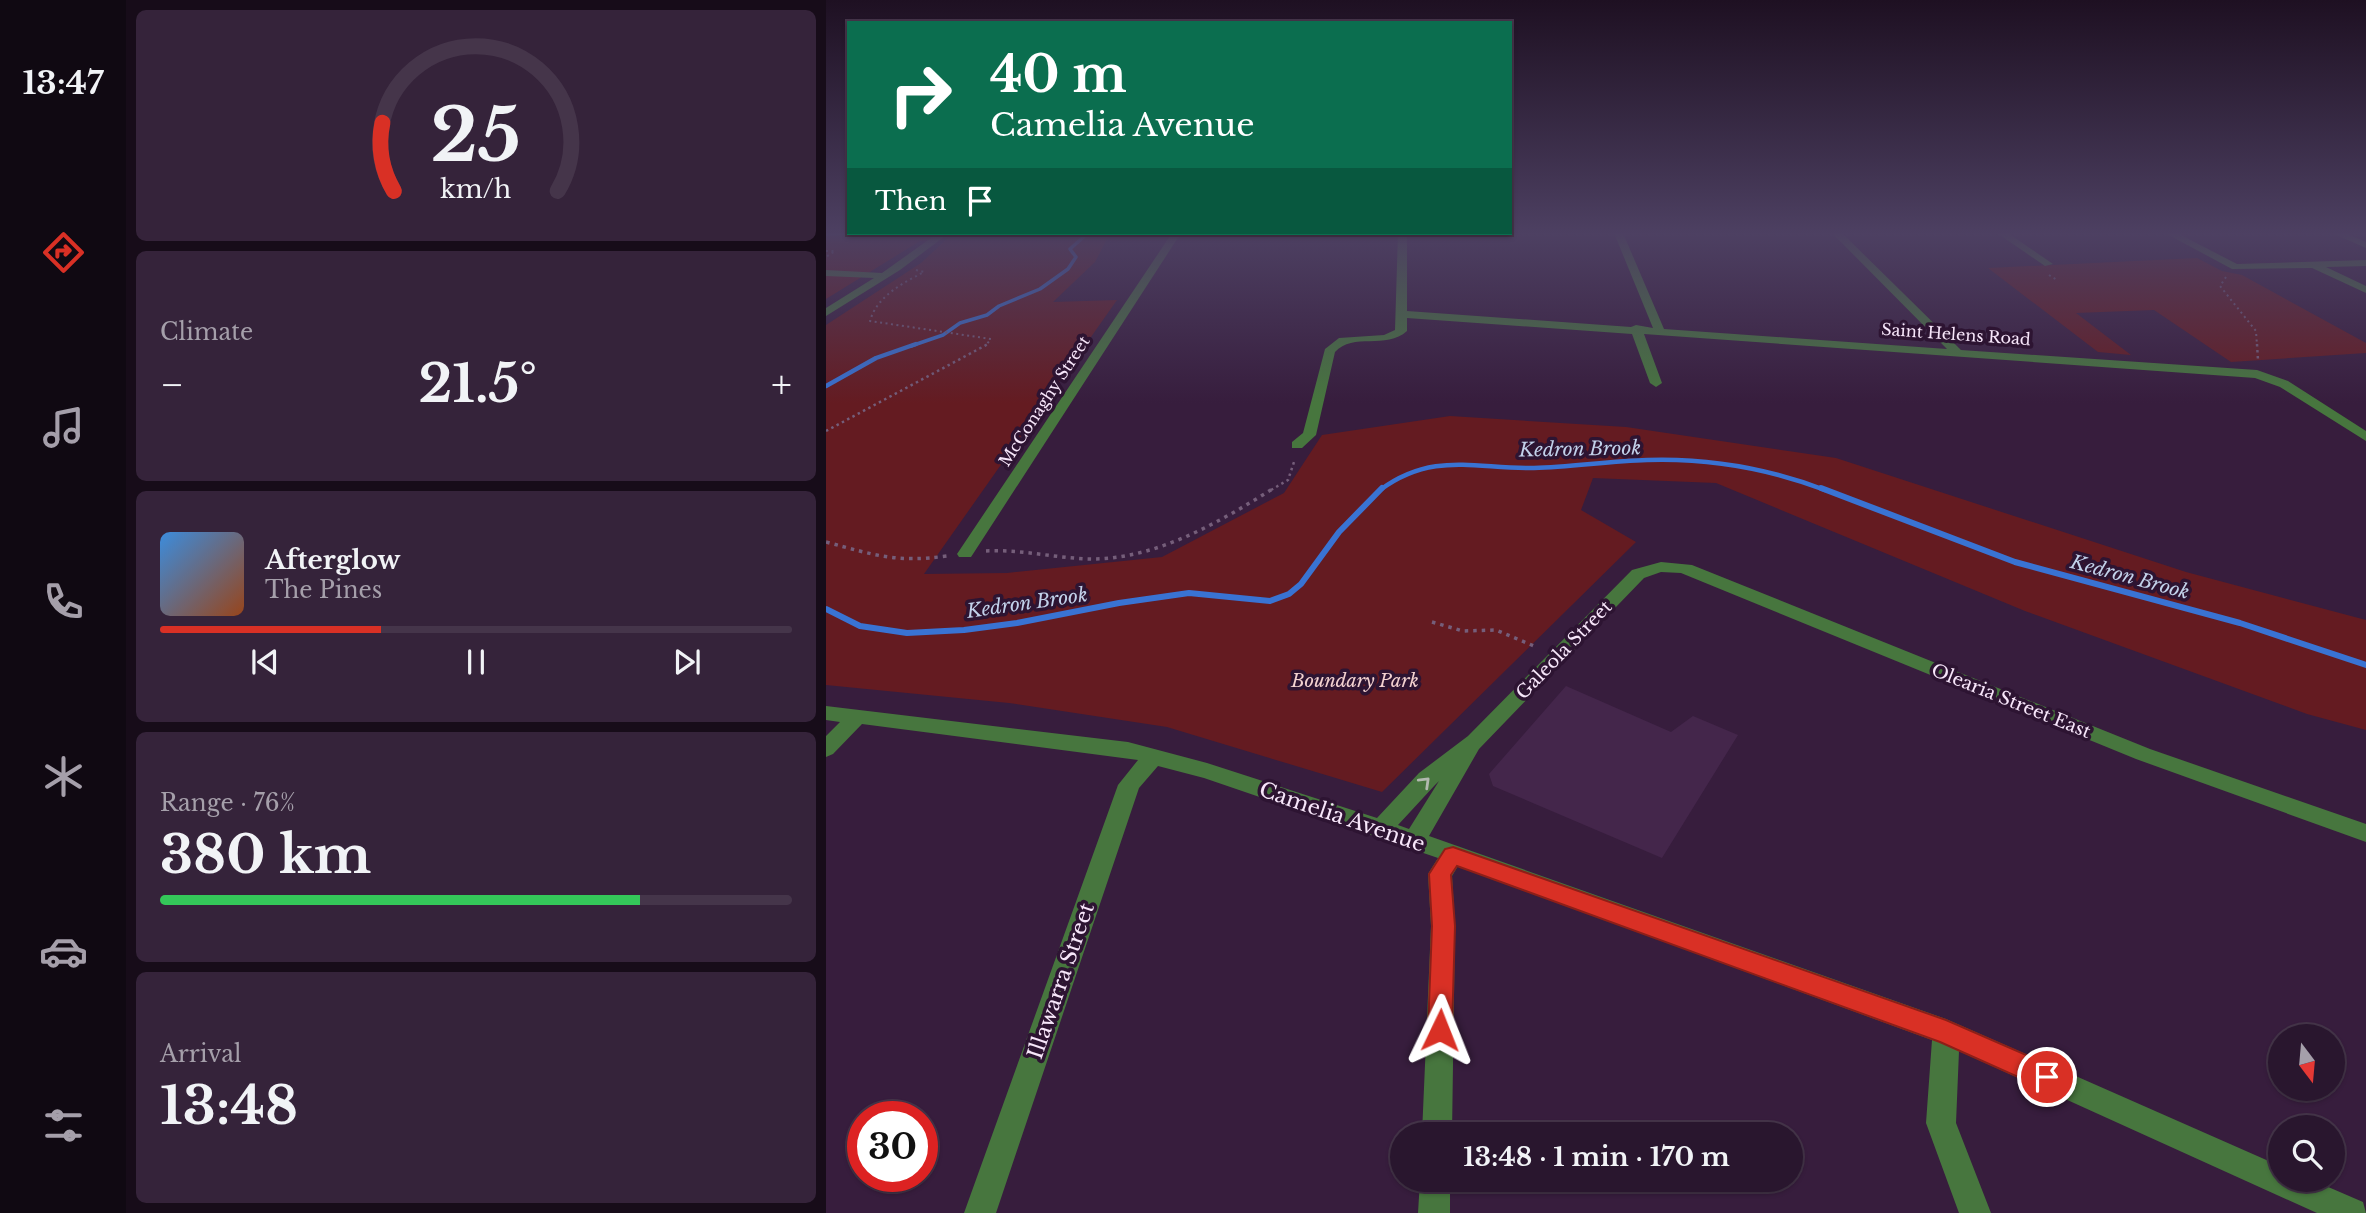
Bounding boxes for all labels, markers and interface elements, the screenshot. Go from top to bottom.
text: 40 m [990,44,1127,105]
icon: right [875,49,966,140]
text: 13:47 [22,63,104,103]
text: 25 [431,91,521,182]
text: Camelia Avenue [990,105,1255,145]
text: km/h [441,174,511,205]
icon: arrive [961,182,999,220]
text: Then [875,185,947,217]
icon: directions [39,228,88,277]
text: Climate [160,318,253,346]
street label: Saint Helens Road [1881,319,2032,349]
street label: McConaghy Street [994,332,1094,470]
text: 21.5° [418,352,537,416]
text: − [160,361,184,408]
text: + [771,361,792,408]
icon: music [39,403,88,452]
water label: Kedron Brook [1518,436,1641,462]
text: Afterglow [265,544,401,576]
water label: Kedron Brook [2067,550,2192,604]
text: The Pines [265,576,382,604]
icon: phone [39,577,88,626]
water label: Kedron Brook [964,583,1089,623]
street label: Galeola Street [1511,596,1617,704]
icon: previous [246,643,284,681]
icon: pause [457,643,495,681]
icon: next [668,643,706,681]
street label: Olearia Street East [1928,659,2094,743]
park label: Boundary Park [1290,670,1419,692]
icon: climate [39,752,88,801]
street label: Camelia Avenue [1256,776,1428,858]
one-way arrow [1417,777,1430,790]
text: Range · 76% [160,789,295,817]
text: 380 km [160,823,371,887]
street label: Illawarra Street [1022,899,1100,1063]
icon: car [39,927,88,976]
position arrow [1403,993,1477,1067]
north arrow [2268,1024,2345,1101]
map controls [2268,1024,2345,1192]
text: Arrival [160,1040,241,1068]
pin [2017,1047,2077,1107]
icon: arrive [2028,1058,2066,1096]
text: 13:48 [160,1074,298,1138]
icon: filters [39,1101,88,1150]
speed limit sign: 30 [847,1101,938,1192]
button: search [2268,1115,2345,1192]
text: 13:48 · 1 min · 170 m [1463,1141,1730,1173]

